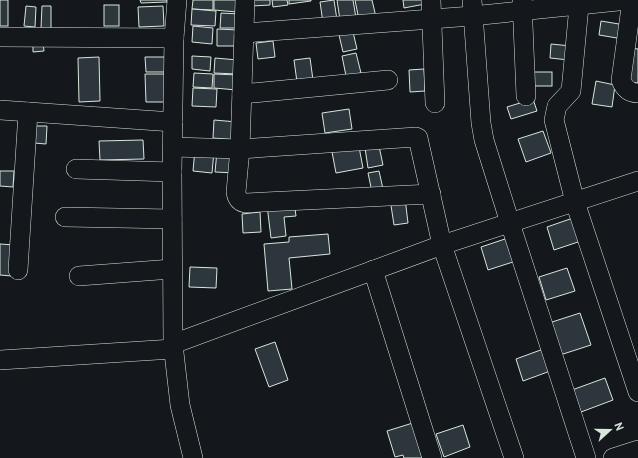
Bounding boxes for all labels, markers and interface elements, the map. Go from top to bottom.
north arrow [590,410,630,450]
text: N [612,421,627,432]

